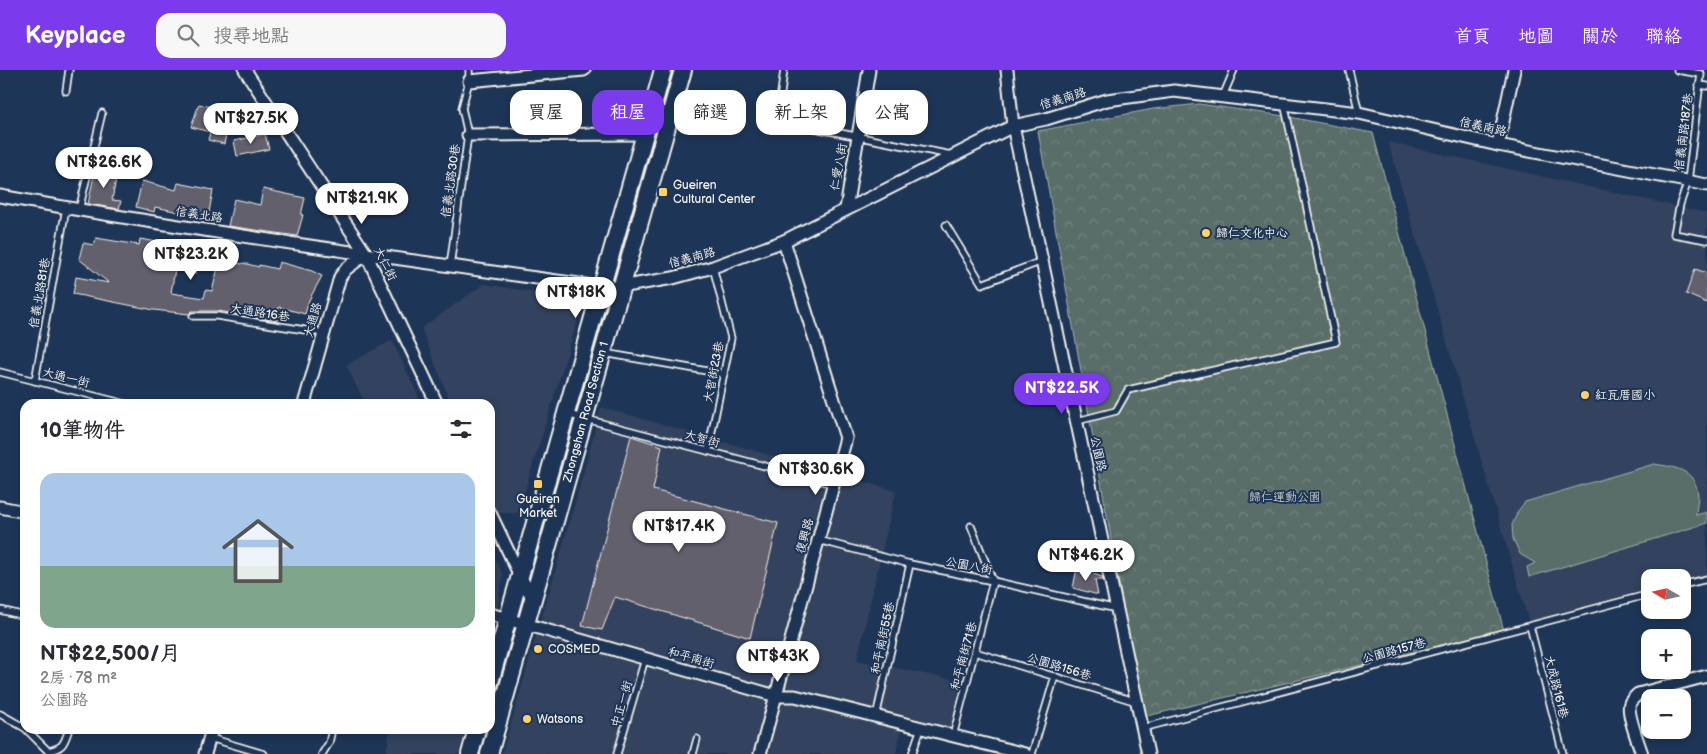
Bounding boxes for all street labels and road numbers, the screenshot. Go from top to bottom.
street label: 信義南路 [1038,85,1088,113]
street label: 信義南路187巷 [1672,93,1696,171]
street label: 信義南路 [1458,114,1508,140]
street label: 仁愛八街 [827,142,851,192]
street label: 信義北路30巷 [438,143,464,219]
street label: 信義北路 [174,204,224,226]
street label: 大仁街 [370,245,400,283]
street label: 信義南路 [667,245,717,271]
street label: 信義北路81巷 [26,256,54,330]
street label: 大通路16巷 [229,301,291,325]
street label: 大通路 [301,301,325,339]
street label: Zhongshan Road Section 1 [560,340,612,485]
street label: 大智街23巷 [701,340,727,404]
street label: 大通一街 [41,365,91,391]
street label: 大智街 [683,427,721,451]
street label: 公園路 [1087,435,1109,473]
street label: 復興路 [793,517,817,555]
street label: 公園八街 [944,554,994,578]
street label: 和平南街55巷 [868,600,898,676]
street label: 和平南街71巷 [948,620,980,692]
street label: 公園路157巷 [1360,635,1428,667]
street label: 和平南街 [666,644,716,672]
street label: 公園路156巷 [1025,650,1093,684]
street label: 大成路161巷 [1541,654,1571,720]
street label: 中正一街 [608,679,636,729]

